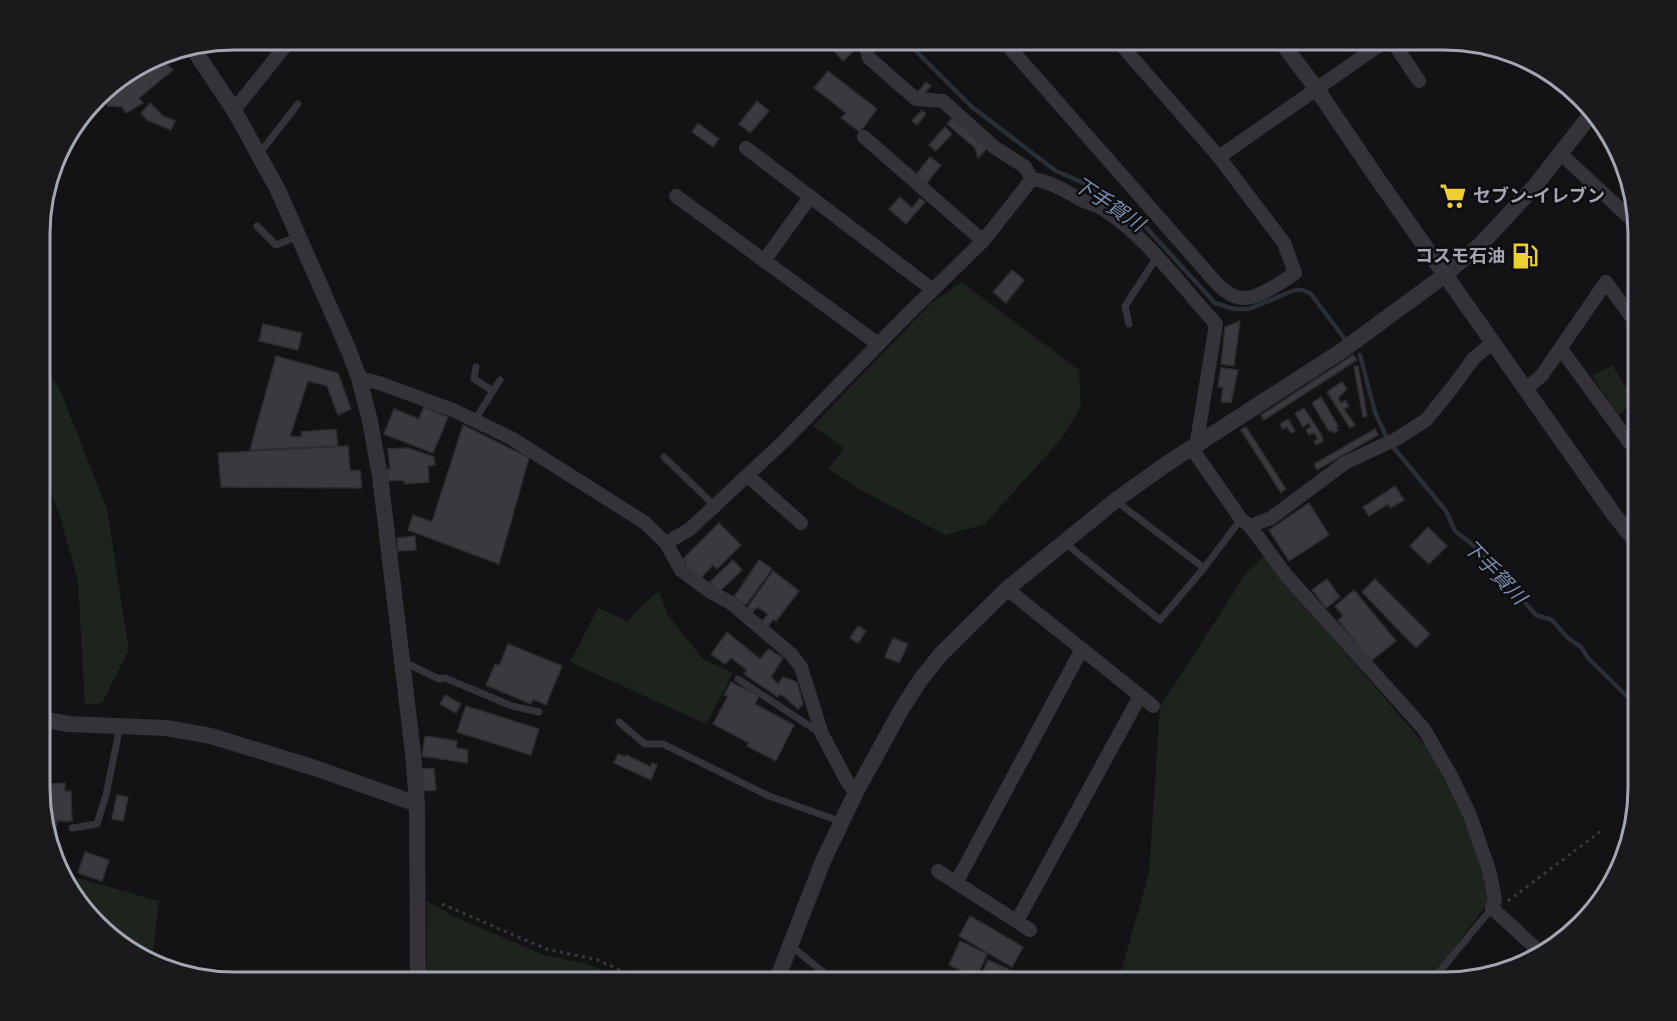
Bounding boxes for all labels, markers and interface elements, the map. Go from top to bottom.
water label: 下手賀川 [1070,172,1151,237]
supermarket icon: セブン-イレブン [1438,181,1468,211]
place label: セブン-イレブン [1473,185,1605,205]
fuel station icon: コスモ石油 [1510,241,1540,271]
place label: コスモ石油 [1415,245,1505,265]
water label: 下手賀川 [1459,535,1533,610]

